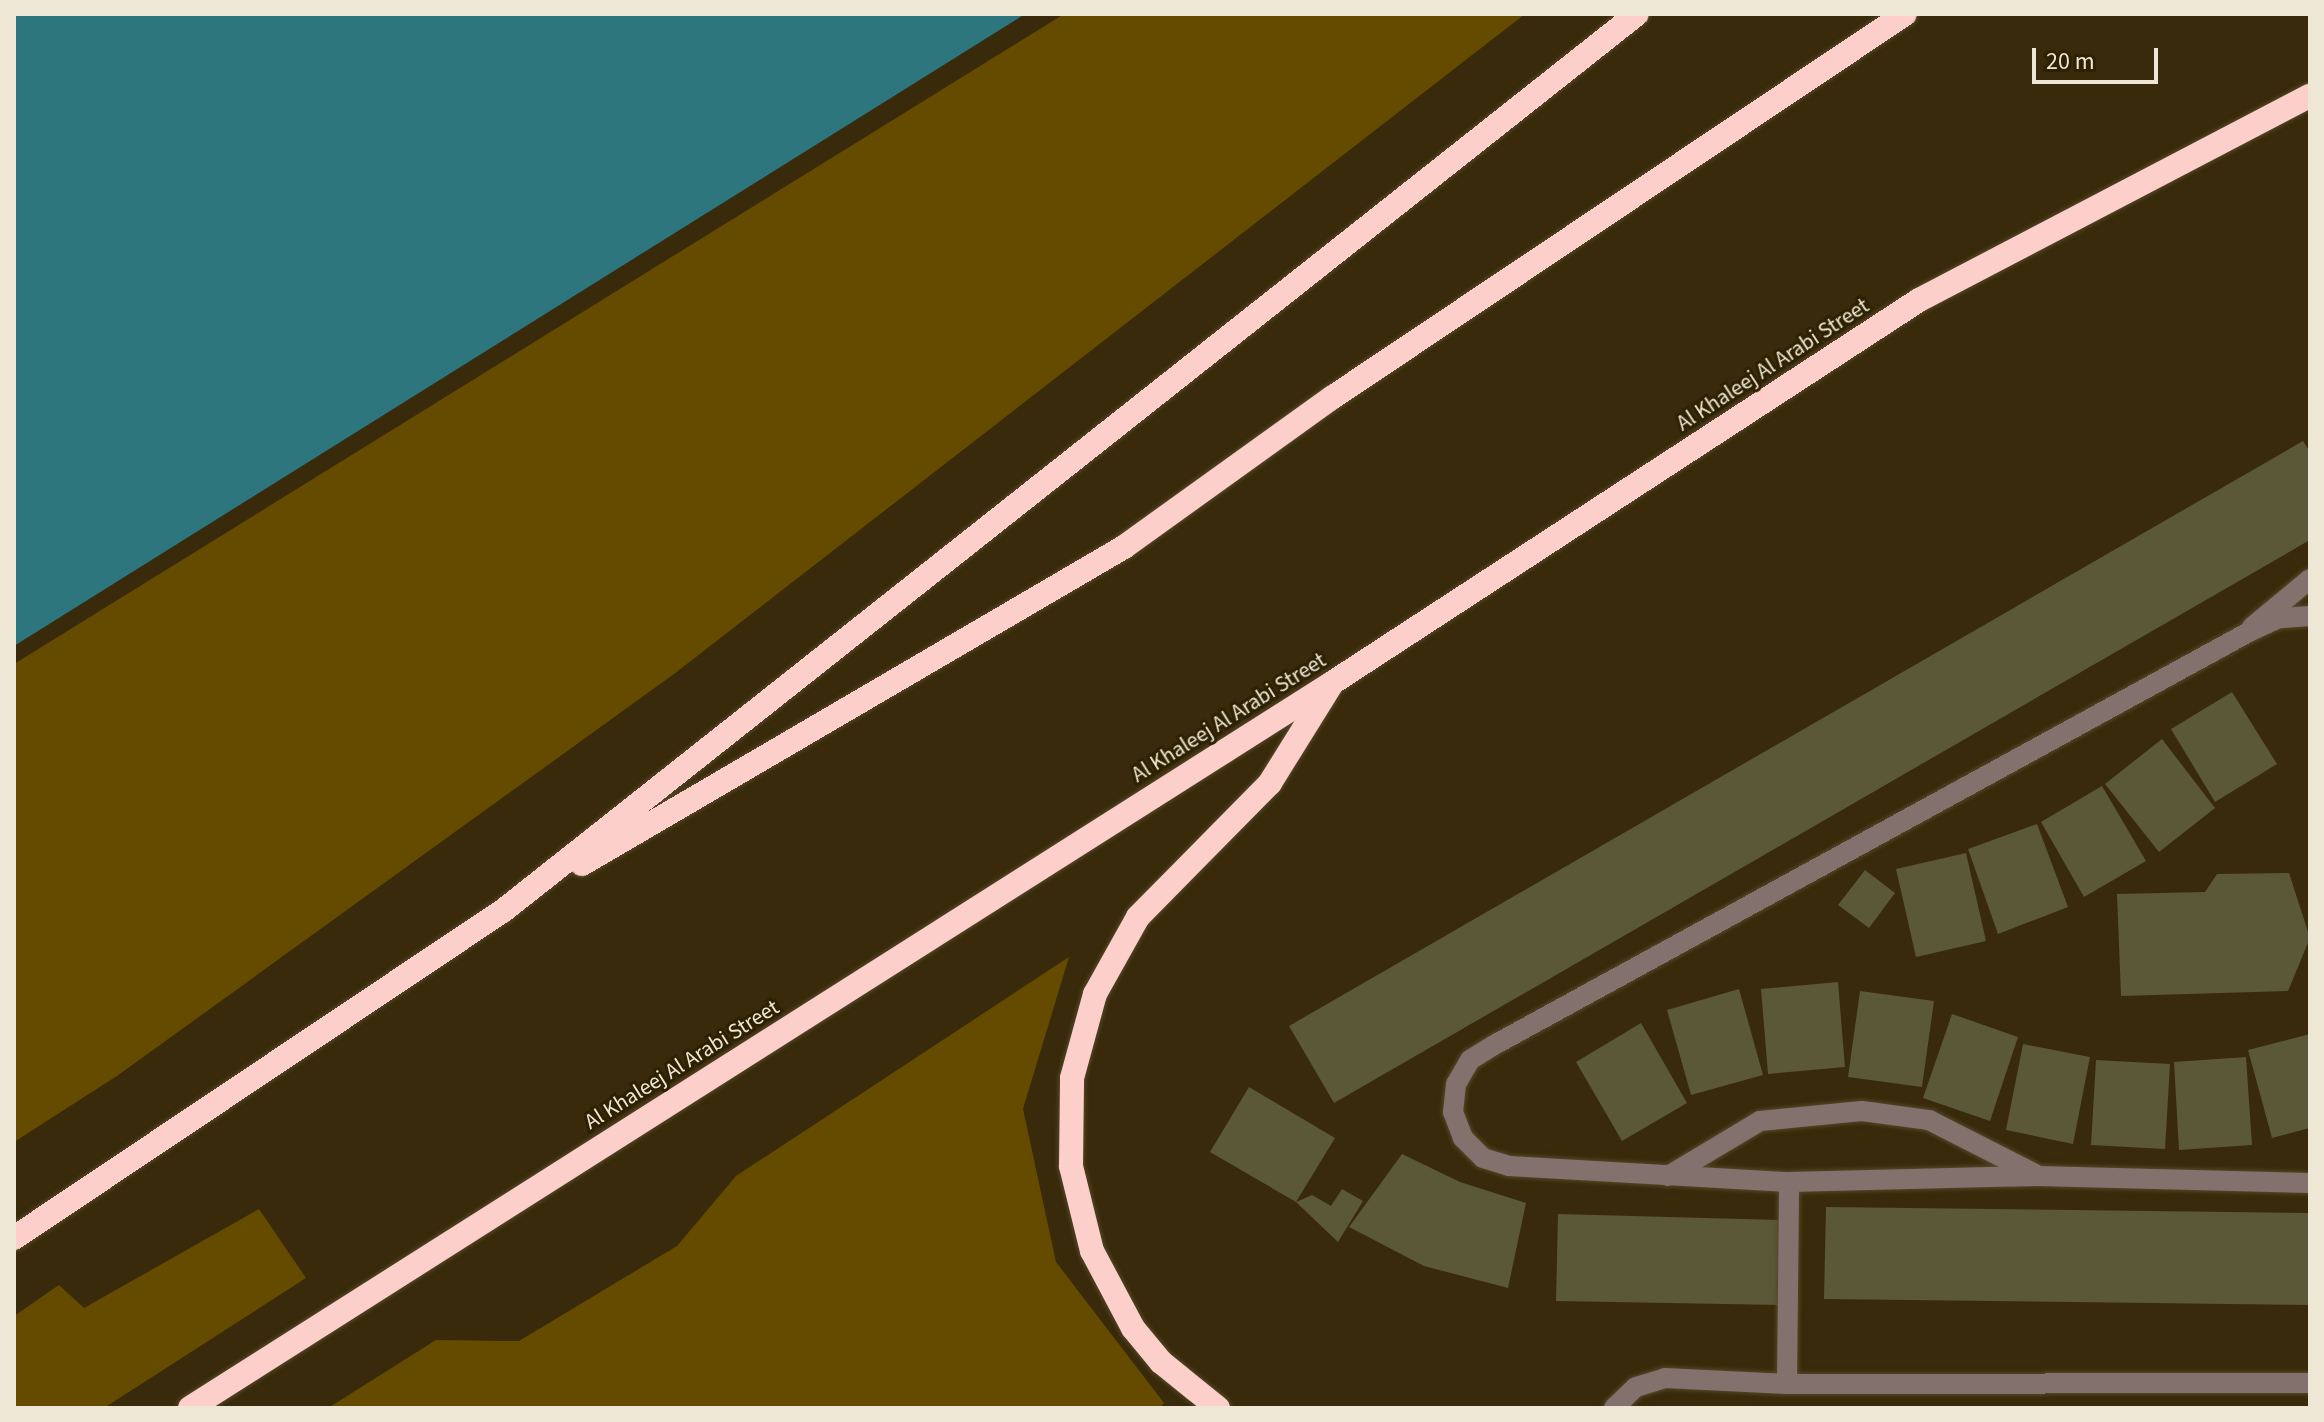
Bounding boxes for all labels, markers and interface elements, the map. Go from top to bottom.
scale bar [2036,32,2162,82]
text: 20 m [2046,44,2095,79]
street label: Al Khaleej Al Arabi Street [1672,293,1874,437]
street label: Al Khaleej Al Arabi Street [1127,647,1331,789]
street label: Al Khaleej Al Arabi Street [580,994,784,1136]

